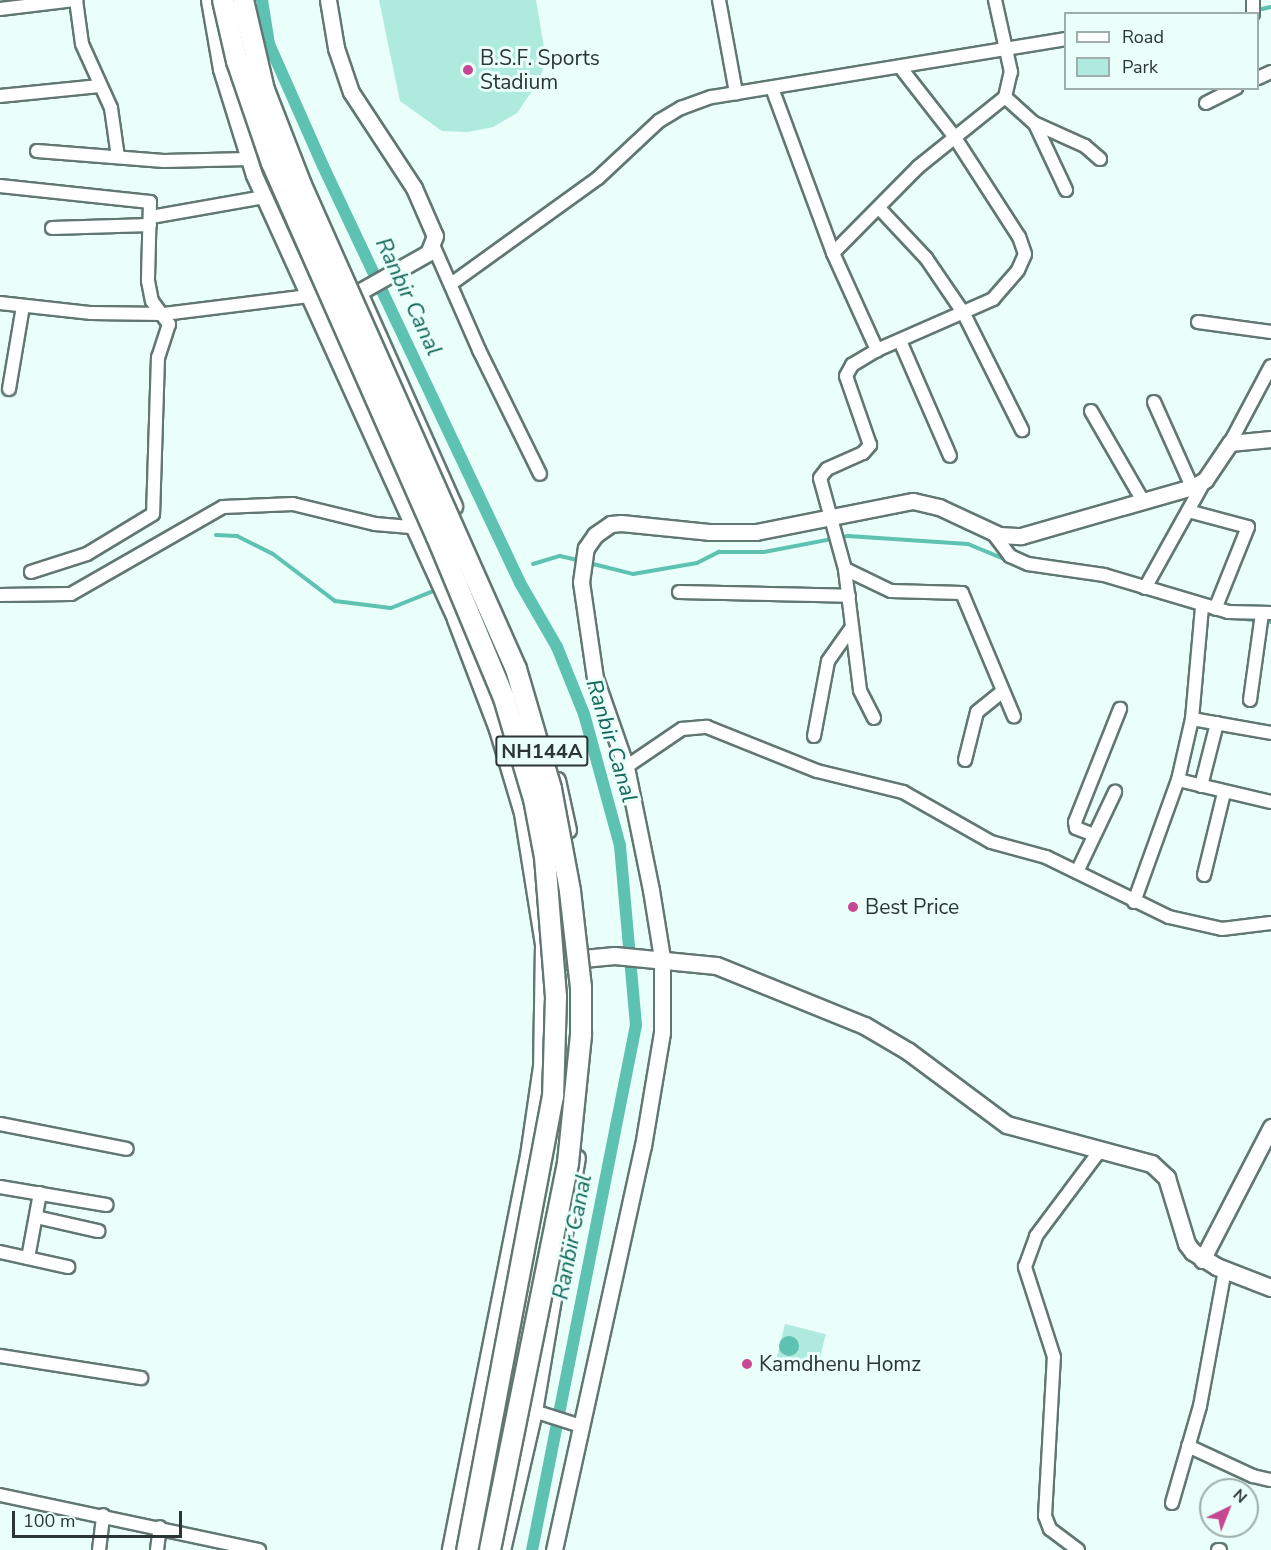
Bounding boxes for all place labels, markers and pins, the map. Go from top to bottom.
place label: B.S.F. Sports Stadium [480,45,600,95]
marker: B.S.F. Sports Stadium [461,63,475,77]
place label: Best Price [865,894,959,920]
marker: Best Price [846,900,860,914]
place label: Kamdhenu Homz [759,1351,921,1377]
marker: Kamdhenu Homz [740,1357,754,1371]

